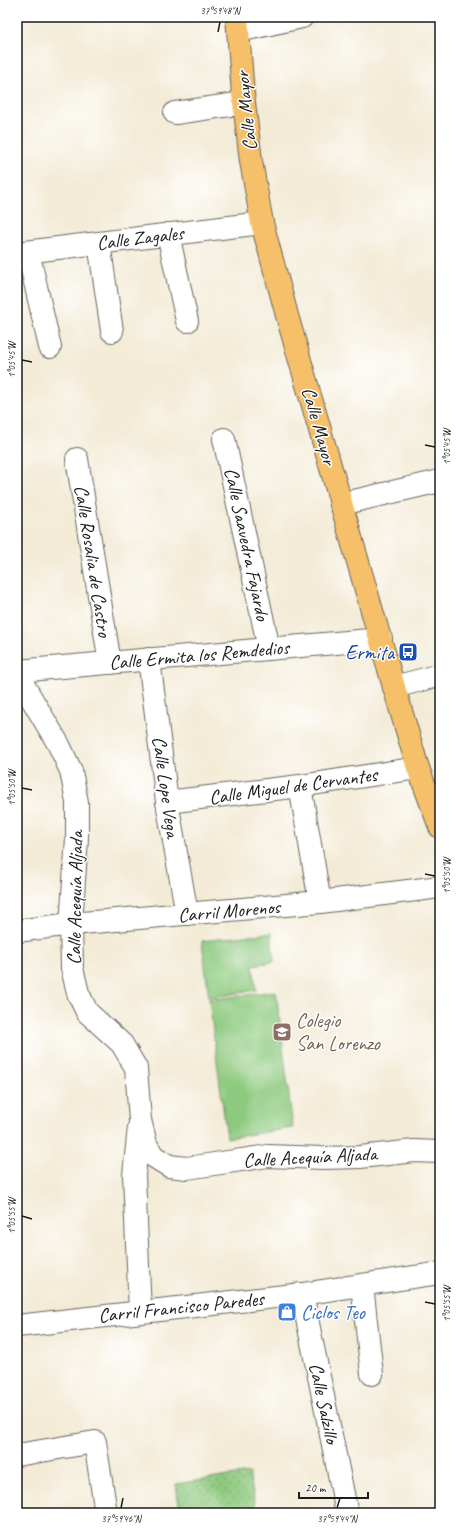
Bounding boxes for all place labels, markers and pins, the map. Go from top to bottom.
place label: Ermita [346,640,396,665]
bus stop icon: Ermita [397,641,419,663]
place label: Colegio San Lorenzo [296,1008,381,1056]
school or university icon: Colegio San Lorenzo [271,1021,293,1043]
place label: Ciclos Teo [301,1300,366,1325]
shop icon: Ciclos Teo [276,1301,298,1323]

